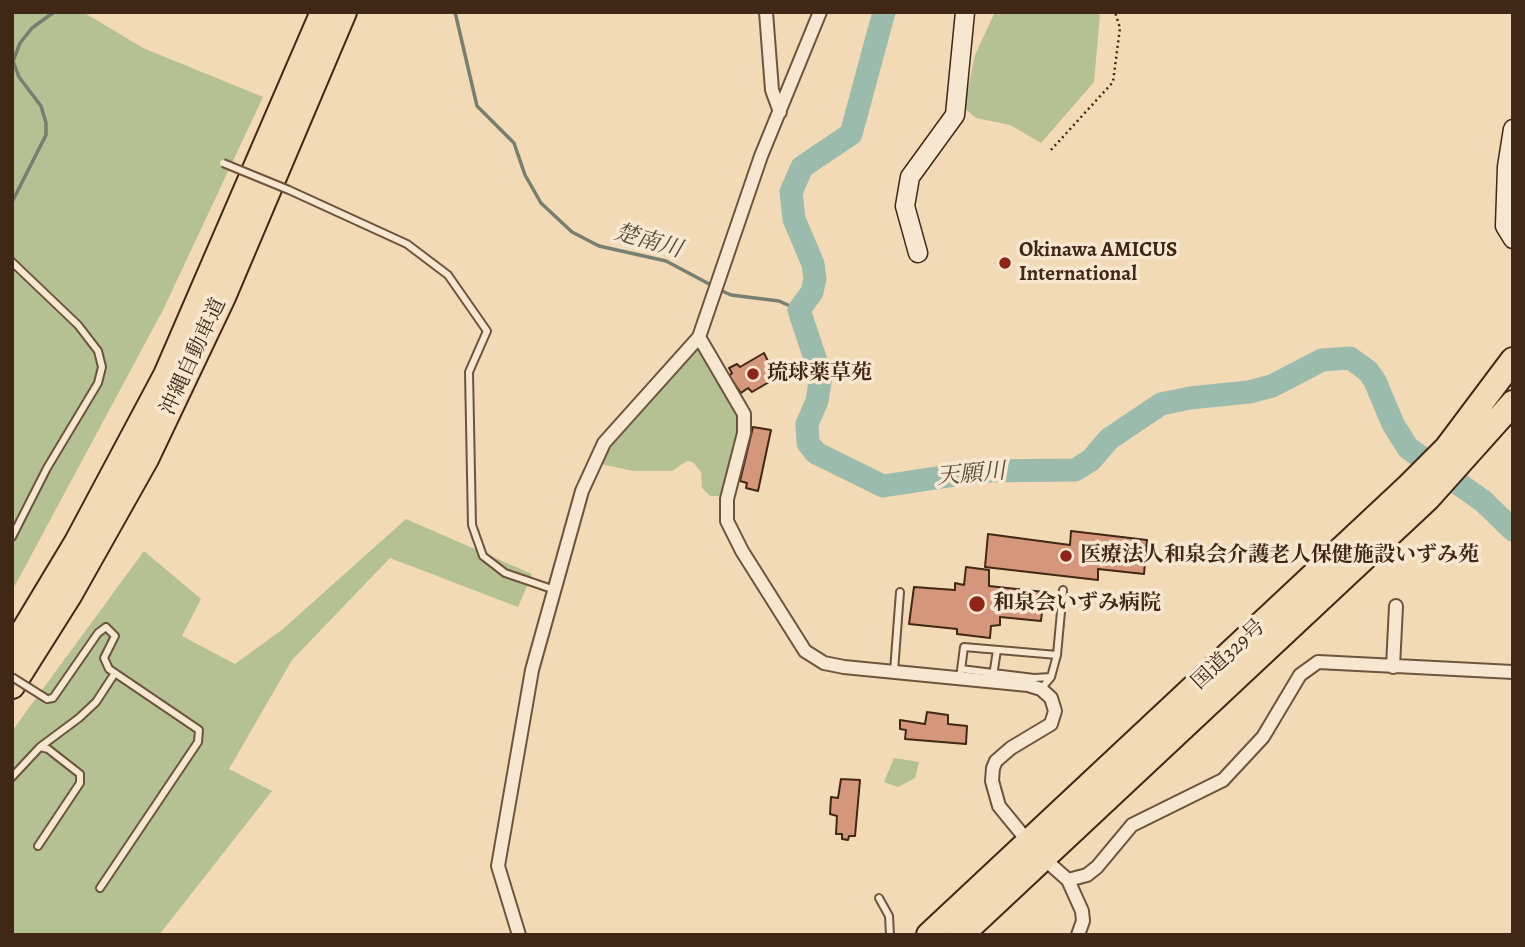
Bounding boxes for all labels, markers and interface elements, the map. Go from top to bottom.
water label: 楚南川 [611,219,685,265]
place label: Okinawa AMICUS International [1019,238,1177,288]
marker: Okinawa AMICUS International [997,255,1013,271]
street label: 沖縄自動車道 [156,295,232,419]
place label: 琉球薬草苑 [767,361,872,387]
marker: 琉球薬草苑 [745,366,761,382]
water label: 天願川 [935,458,1007,492]
place label: 医療法人和泉会介護老人保健施設いずみ苑 [1080,543,1479,569]
marker: 医療法人和泉会介護老人保健施設いずみ苑 [1058,548,1074,564]
place label: 和泉会いずみ病院 [993,591,1161,617]
marker: 和泉会いずみ病院 [967,594,987,614]
street label: 国道329号 [1187,615,1271,695]

